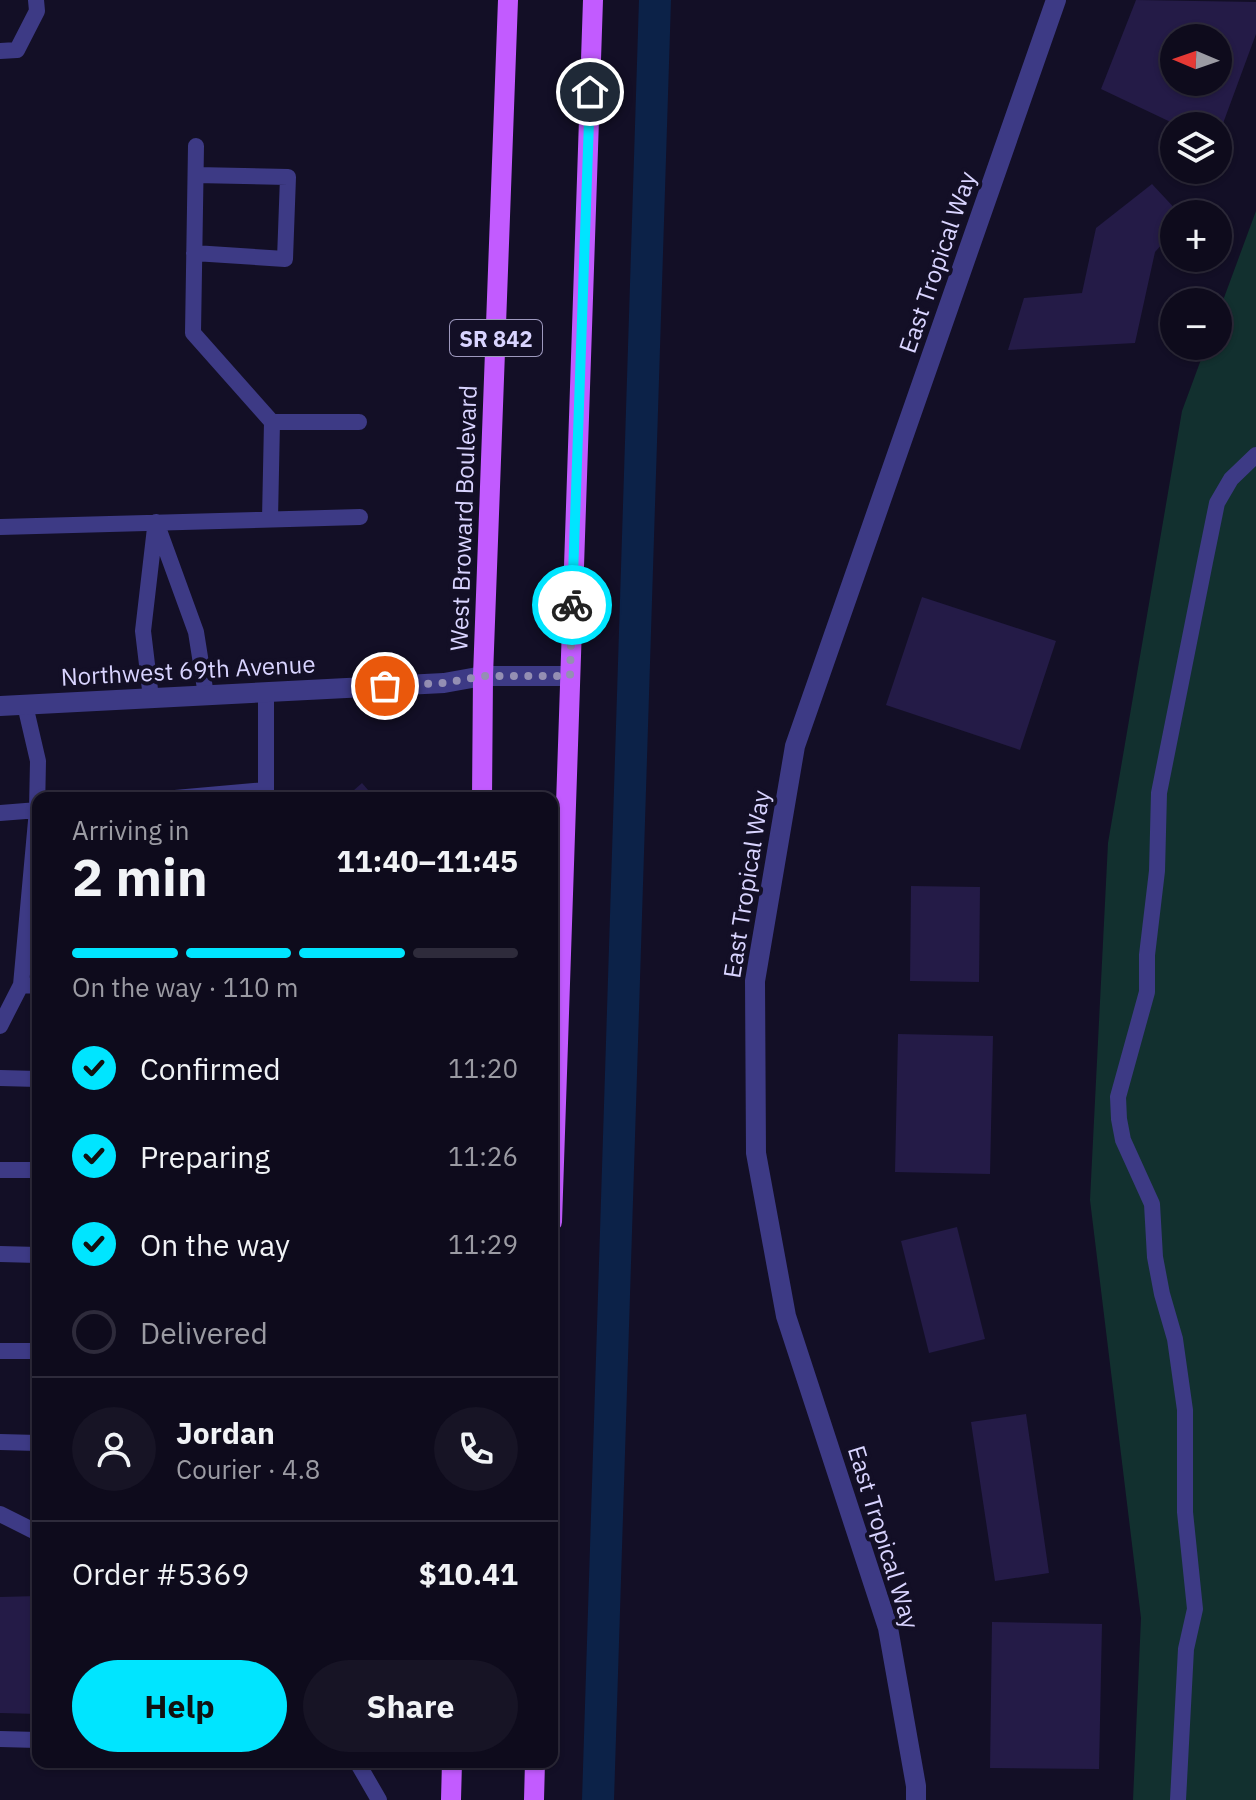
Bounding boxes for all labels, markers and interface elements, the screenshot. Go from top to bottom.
north arrow [1160,24,1232,96]
map controls [1160,24,1232,360]
pin [556,58,624,126]
icon: home [568,70,612,114]
button: layers [1160,112,1232,184]
street label: East Tropical Way [891,167,983,357]
button: + [1160,200,1232,272]
button: − [1160,288,1232,360]
road number: SR 842 [450,320,542,356]
street label: West Broward Boulevard [442,385,484,651]
courier [532,565,612,645]
icon: bike [550,583,594,627]
street label: Northwest 69th Avenue [60,647,316,693]
pin [351,652,419,720]
icon: bag [363,664,407,708]
street label: East Tropical Way [715,788,777,980]
text: Arriving in [72,813,189,847]
text: 11:40–11:45 [337,841,518,880]
text: 2 min [72,843,208,910]
text: On the way · 110 m [72,970,298,1004]
icon: check [72,1046,116,1090]
text: Confirmed [140,1049,281,1088]
text: 11:20 [448,1051,518,1085]
icon: check [72,1134,116,1178]
text: Preparing [140,1137,270,1176]
text: 11:26 [448,1139,518,1173]
icon: check [72,1222,116,1266]
text: On the way [140,1225,290,1264]
text: 11:29 [448,1227,518,1261]
text: Delivered [140,1313,268,1352]
button: person [72,1407,156,1491]
button: phone [434,1407,518,1491]
text: Jordan [176,1413,275,1452]
street label: East Tropical Way [841,1441,927,1633]
text: Courier · 4.8 [176,1452,320,1486]
text: Order #5369 [72,1554,249,1593]
text: $10.41 [419,1554,518,1593]
button: Help [72,1660,287,1752]
button: Share [303,1660,518,1752]

